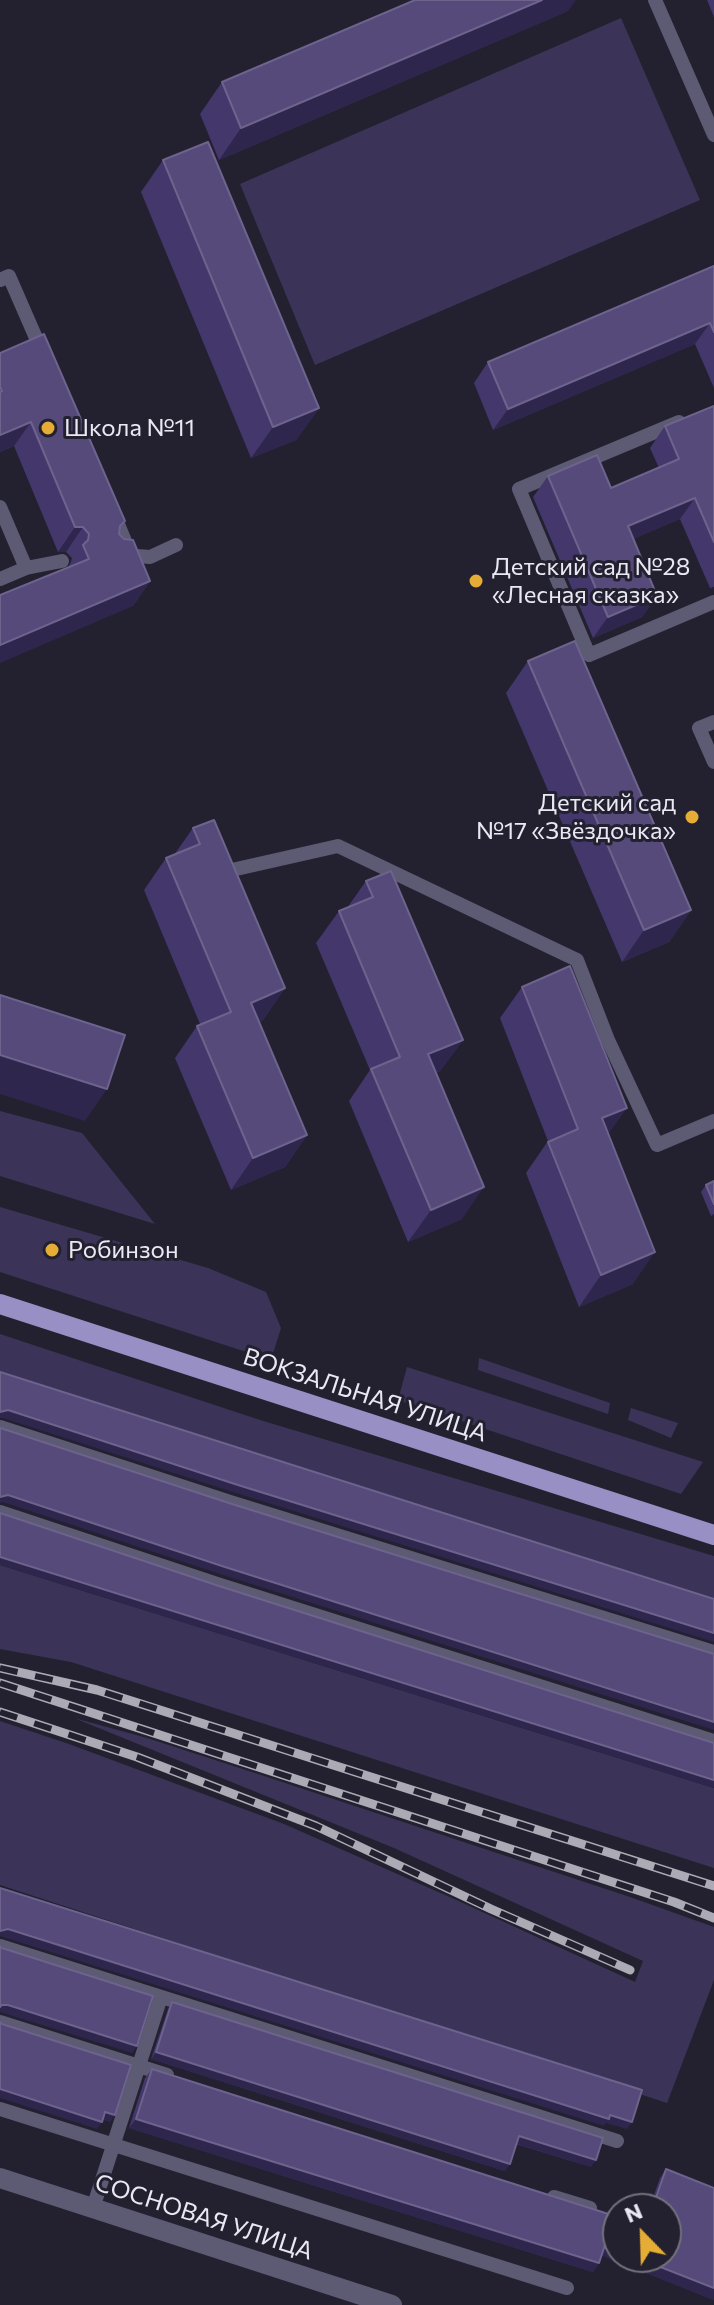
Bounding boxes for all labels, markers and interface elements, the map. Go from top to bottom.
place label: Школа №11 [64,414,195,442]
marker: Школа №11 [39,419,57,437]
place label: Детский сад №28 «Лесная сказка» [492,553,690,609]
marker: Детский сад №28 «Лесная сказка» [467,572,485,590]
place label: Детский сад №17 «Звёздочка» [476,789,676,845]
marker: Детский сад №17 «Звёздочка» [683,808,701,826]
place label: Робинзон [68,1236,179,1264]
marker: Робинзон [43,1241,61,1259]
street label: ВОКЗАЛЬНАЯ УЛИЦА [239,1342,491,1448]
street label: СОСНОВАЯ УЛИЦА [91,2168,317,2266]
north arrow [602,2193,682,2273]
text: N [620,2197,646,2228]

